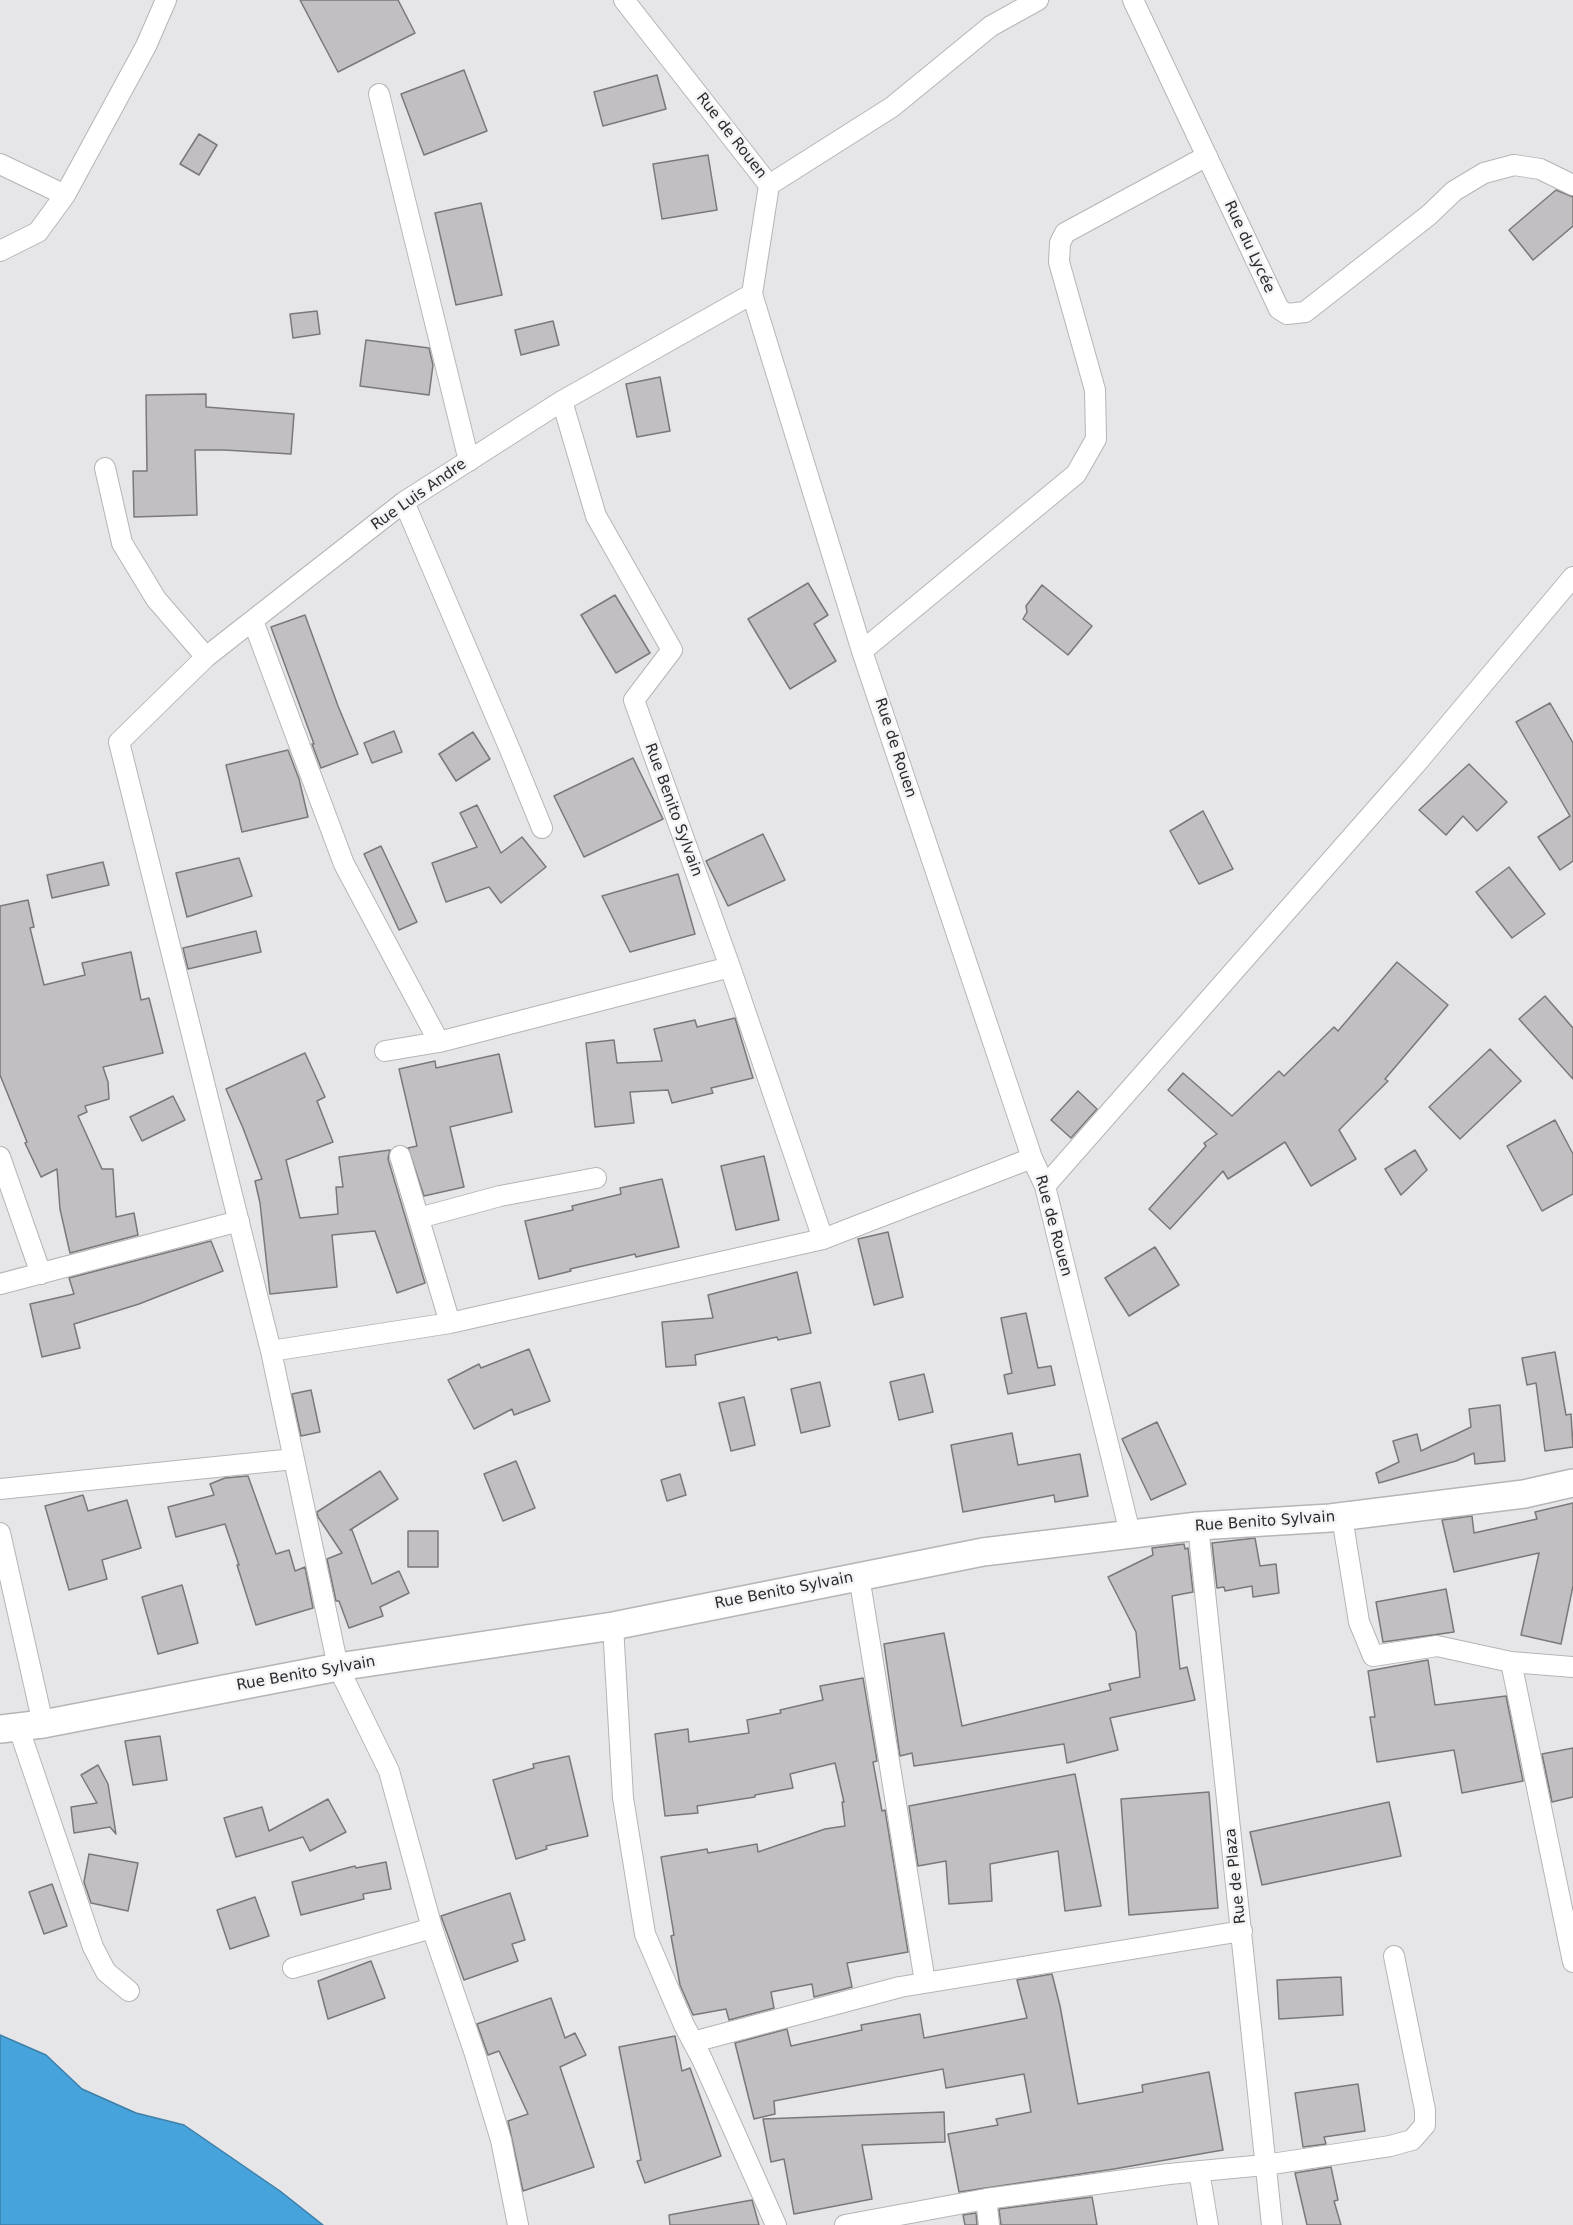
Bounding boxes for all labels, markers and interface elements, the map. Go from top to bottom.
street label: Rue de Rouen [692,90,770,182]
street label: Rue du Lycée [1220,198,1278,296]
street label: Rue Luis Andre [368,456,470,534]
street label: Rue de Rouen [870,696,920,800]
street label: Rue Benito Sylvain [641,741,705,879]
street label: Rue de Rouen [1031,1173,1075,1279]
street label: Rue Benito Sylvain [1194,1508,1336,1536]
street label: Rue Benito Sylvain [713,1569,855,1613]
street label: Rue Benito Sylvain [235,1653,377,1695]
street label: Rue de Plaza [1222,1827,1250,1925]

